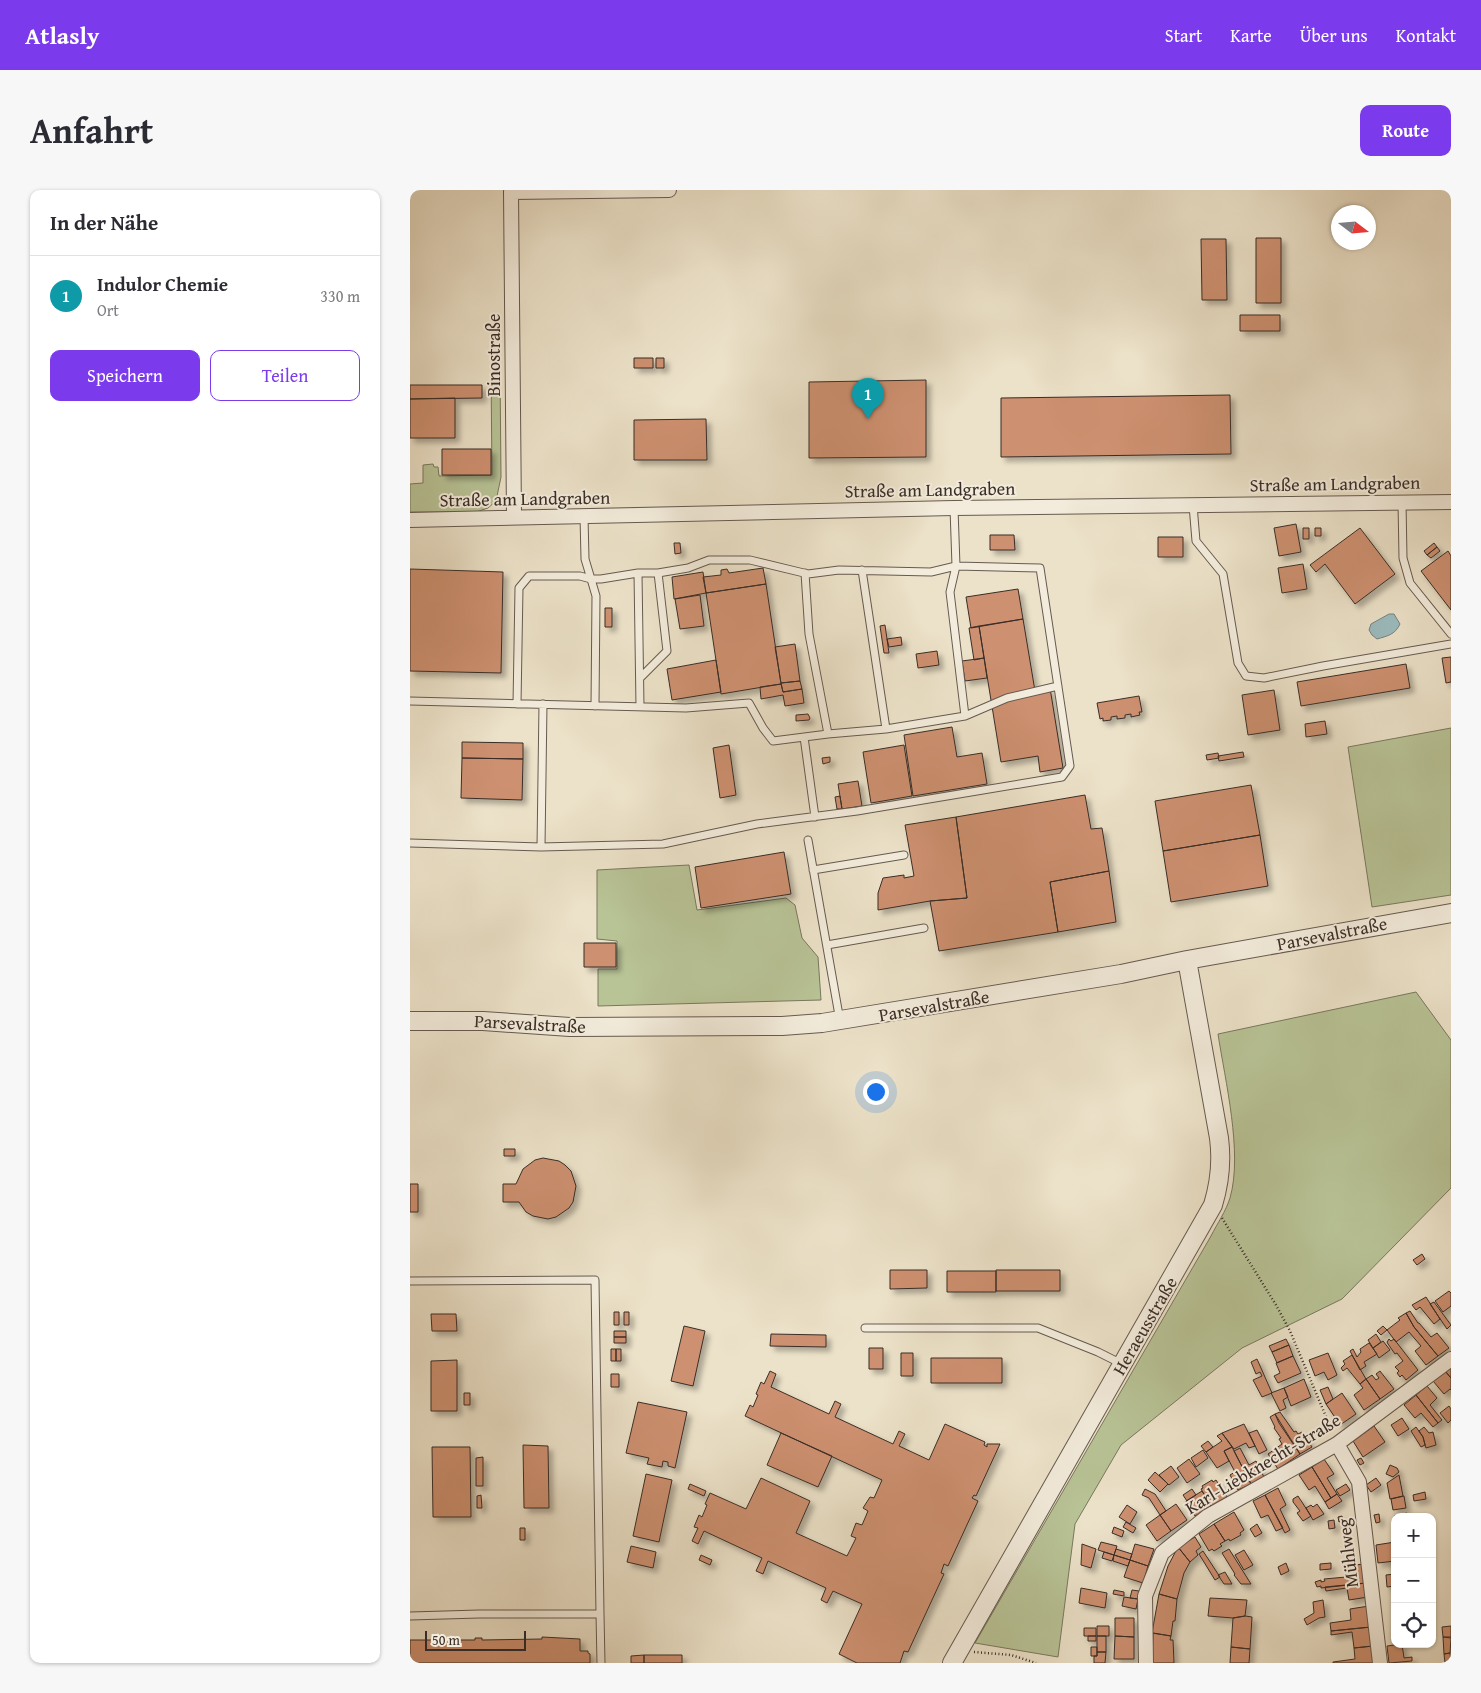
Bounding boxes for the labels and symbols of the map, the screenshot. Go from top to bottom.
north arrow [1331,205,1376,250]
street label: Binostraße [480,314,507,396]
pin: 1 [852,378,884,419]
street label: Straße am Landgraben [1249,469,1421,498]
street label: Straße am Landgraben [844,475,1016,504]
street label: Straße am Landgraben [439,484,611,513]
street label: Parsevalstraße [1275,910,1389,957]
street label: Parsevalstraße [877,983,991,1028]
street label: Parsevalstraße [474,1007,586,1040]
your location [863,1079,889,1105]
street label: Heraeusstraße [1105,1271,1184,1380]
street label: Karl-Liebknecht-Straße [1180,1406,1346,1521]
street label: Mühlweg [1330,1517,1365,1589]
scale bar [425,1628,526,1651]

